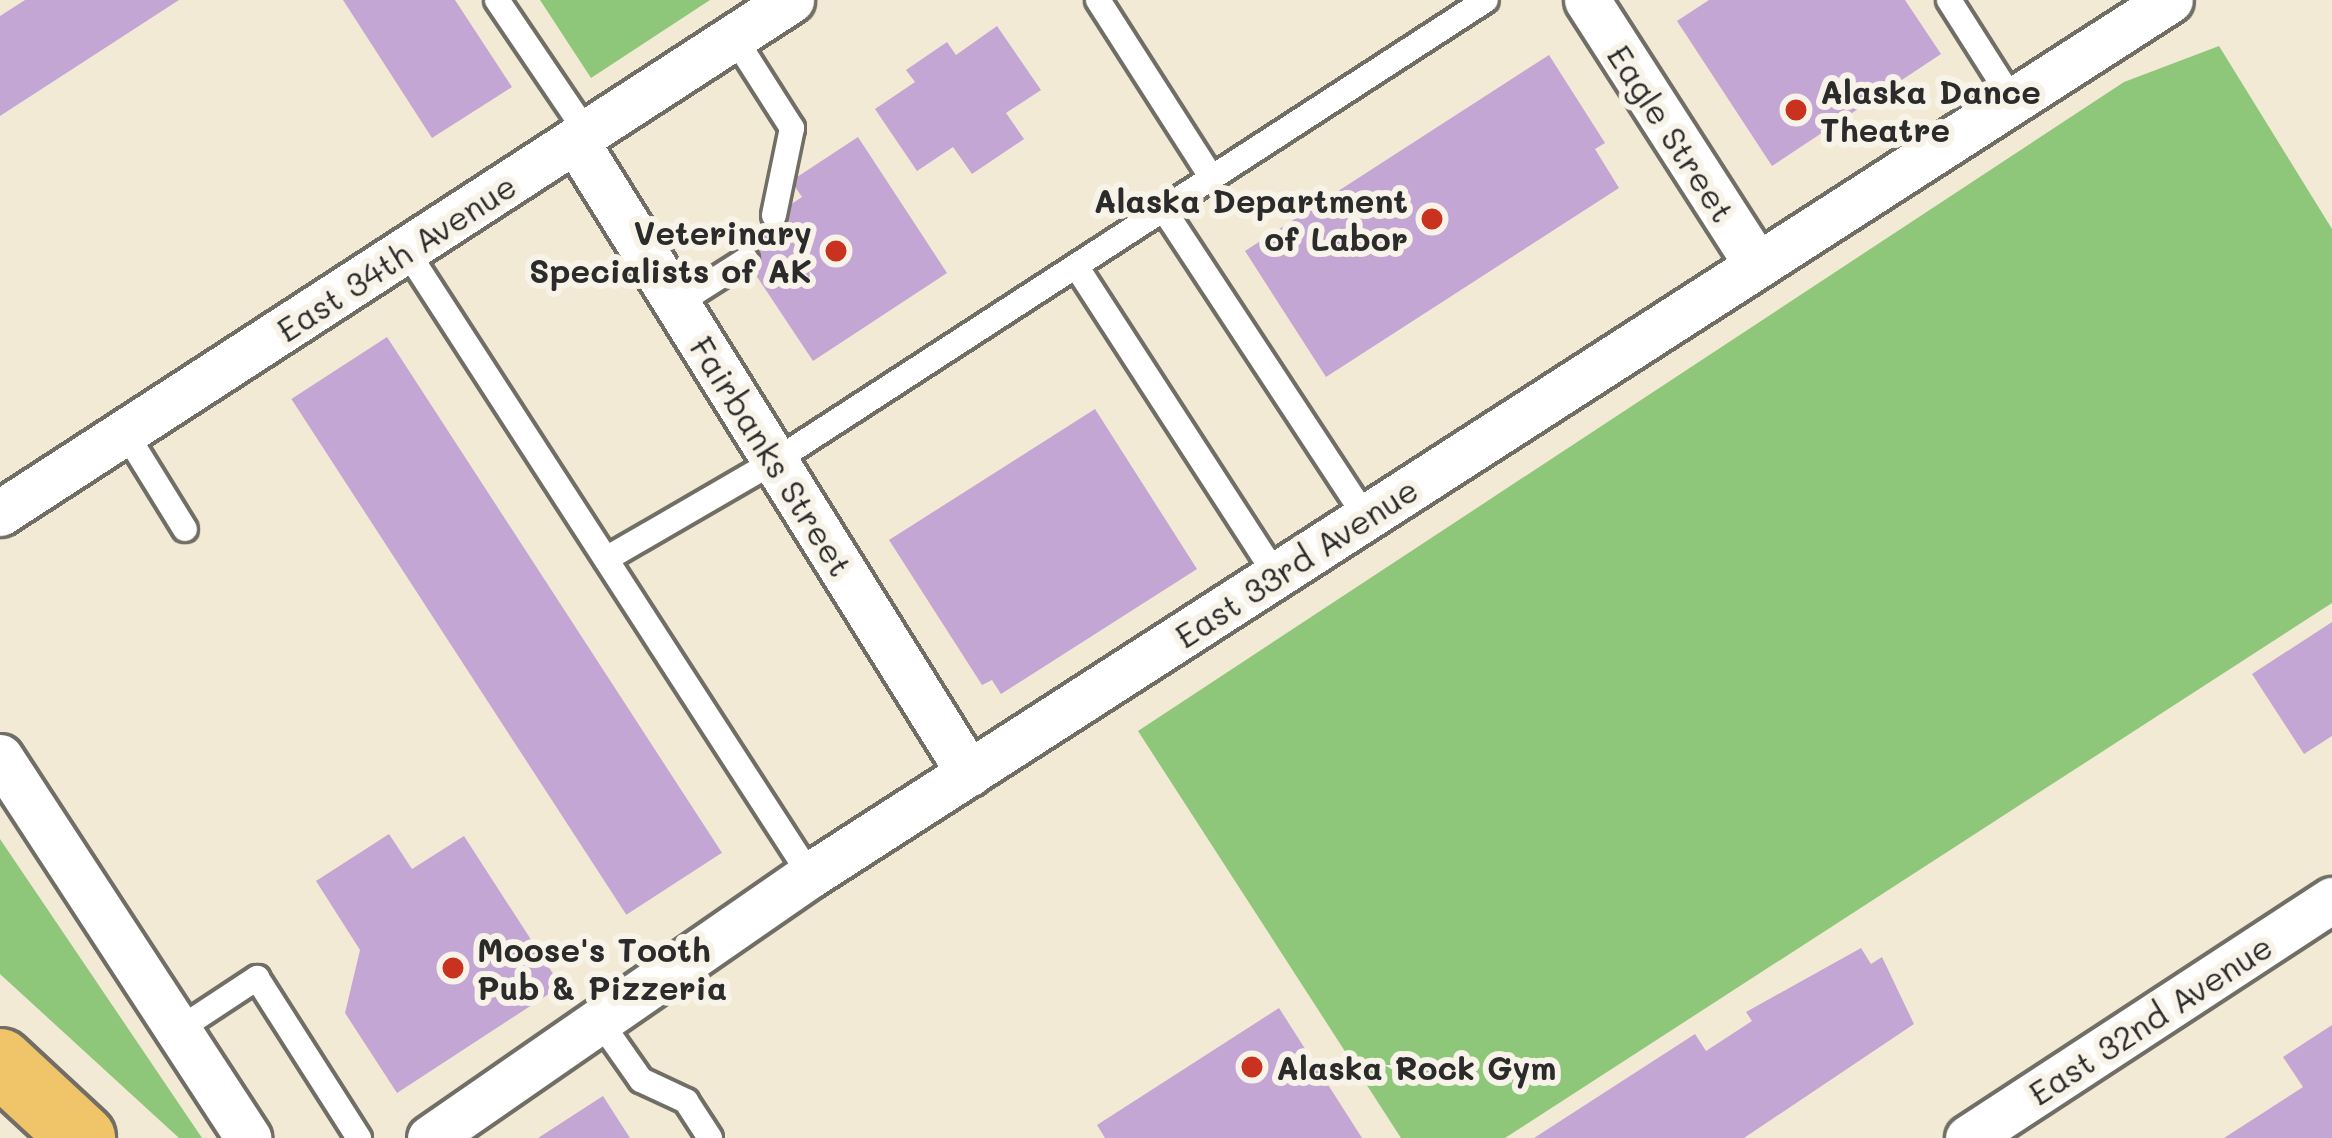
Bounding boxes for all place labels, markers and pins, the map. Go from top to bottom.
place label: Alaska Dance Theatre [1820,71,2041,149]
marker: Alaska Dance Theatre [1783,97,1809,123]
place label: Alaska Department of Labor [1094,180,1408,258]
marker: Alaska Department of Labor [1419,206,1445,232]
place label: Veterinary Specialists of AK [529,212,812,290]
marker: Veterinary Specialists of AK [823,238,849,264]
place label: Moose's Tooth Pub & Pizzeria [477,929,727,1007]
marker: Moose's Tooth Pub & Pizzeria [440,955,466,981]
place label: Alaska Rock Gym [1276,1047,1556,1087]
marker: Alaska Rock Gym [1239,1054,1265,1080]

